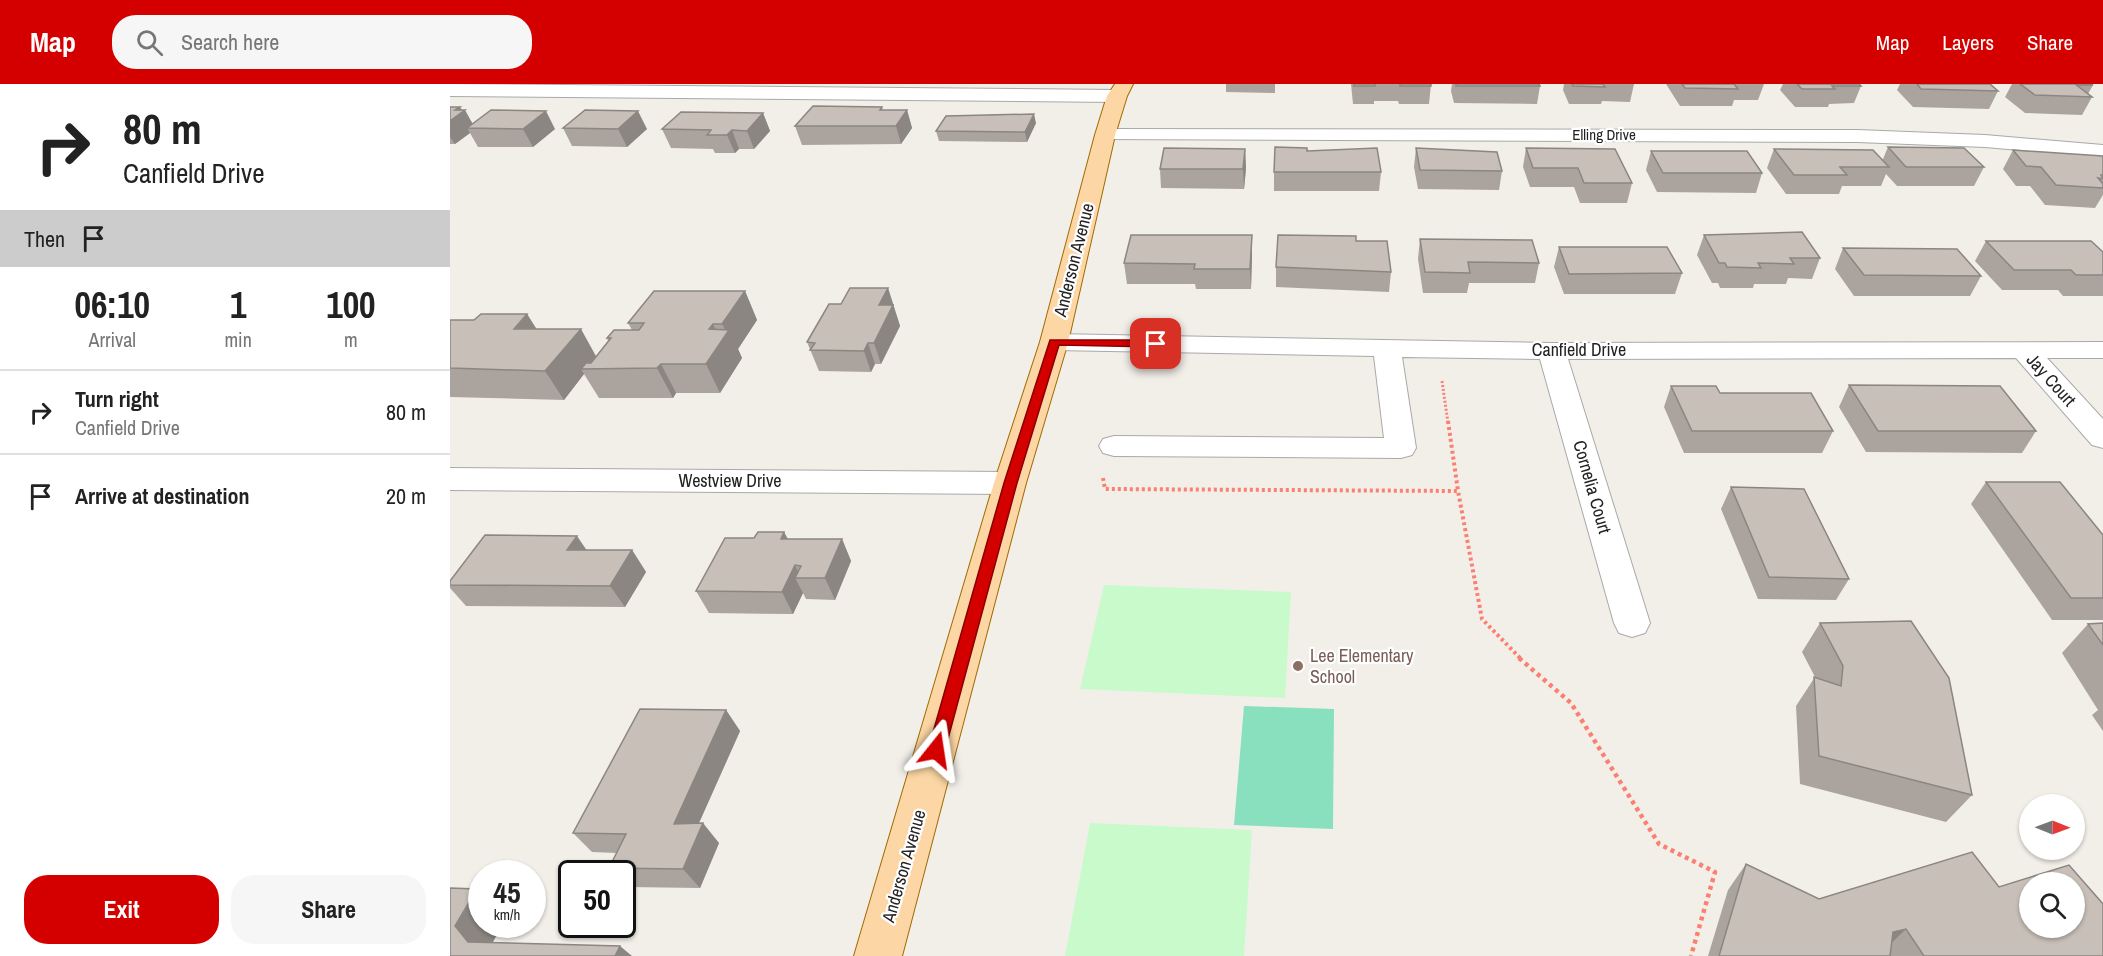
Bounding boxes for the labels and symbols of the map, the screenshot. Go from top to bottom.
street label: Elling Drive [1572,124,1636,145]
street label: Anderson Avenue [1047,200,1100,320]
pin [1130,318,1181,369]
street label: Canfield Drive [1532,337,1626,362]
street label: Jay Court [2021,348,2082,412]
street label: Cornelia Court [1567,437,1618,536]
street label: Westview Drive [678,468,782,493]
place label: Lee Elementary School [1310,643,1414,689]
marker: Lee Elementary School [1291,659,1305,673]
position arrow [904,718,968,782]
north arrow [2019,794,2085,860]
street label: Anderson Avenue [875,807,932,926]
speed limit sign: 50 [558,860,636,938]

